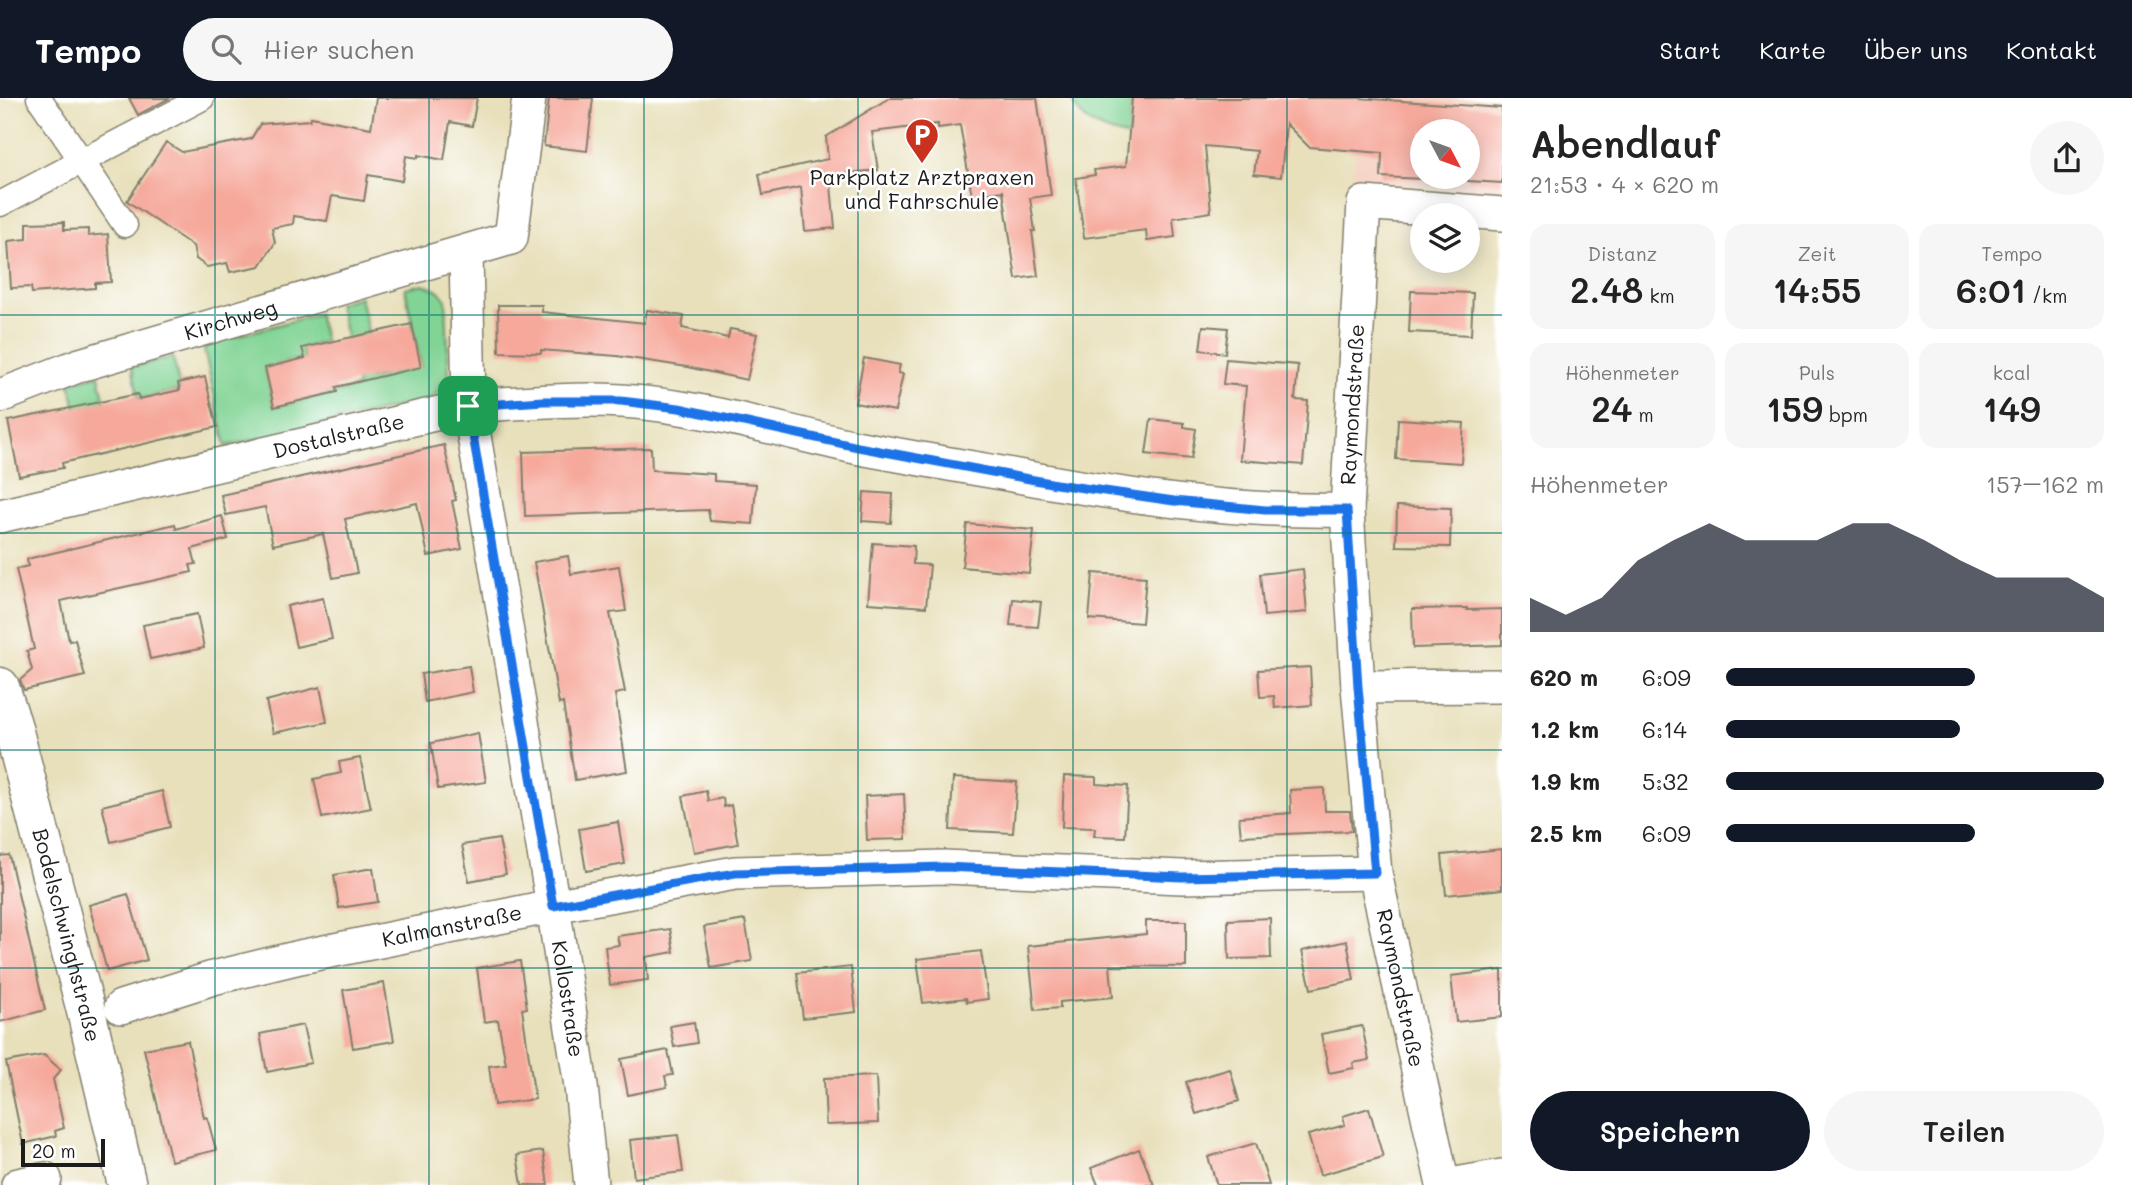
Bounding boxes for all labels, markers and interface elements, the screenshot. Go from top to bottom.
search box [183,18,673,81]
text: Tempo [35,28,141,71]
icon: search [207,30,245,68]
text: Hier suchen [263,32,414,66]
text: Start [1659,34,1721,65]
text: Karte [1759,34,1826,65]
text: Über uns [1864,34,1968,65]
text: Kontakt [2006,34,2097,65]
parking icon: Parkplatz Arztpraxen und Fahrschule [903,116,941,165]
text: Abendlauf [1530,118,1720,168]
north arrow [1410,119,1480,189]
map controls [1410,119,1480,273]
button: share [2030,121,2104,195]
place label: Parkplatz Arztpraxen und Fahrschule [810,163,1034,214]
text: 21:53 · 4 × 620 m [1530,169,1719,199]
button: layers [1410,203,1480,273]
text: Distanz [1588,241,1657,266]
text: Zeit [1798,241,1836,266]
text: Tempo [1981,241,2042,266]
text: 2.48 [1570,266,1643,312]
text: 14:55 [1772,266,1862,312]
text: 6:01 [1956,266,2026,312]
text: km [1643,283,1675,308]
text: /km [2026,283,2067,308]
street label: Kirchweg [181,293,280,346]
street label: Raymondstraße [1333,323,1369,486]
text: Höhenmeter [1565,360,1680,385]
text: Puls [1799,360,1835,385]
text: kcal [1993,360,2031,385]
pin [438,376,498,436]
text: 24 [1591,385,1632,431]
text: 159 [1766,385,1823,431]
text: 149 [1983,385,2041,431]
icon: arrive [449,387,487,425]
text: m [1632,402,1654,427]
text: bpm [1823,402,1868,427]
street label: Dostalstraße [270,407,407,464]
text: Höhenmeter [1530,469,1668,499]
text: 157–162 m [1986,469,2104,499]
text: 620 m [1530,662,1598,692]
text: 6:09 [1642,662,1691,692]
text: 1.2 km [1530,714,1599,744]
text: 6:14 [1642,714,1687,744]
text: 1.9 km [1530,766,1600,796]
text: 5:32 [1642,766,1689,796]
text: 2.5 km [1530,818,1602,848]
text: 6:09 [1642,818,1691,848]
street label: Bodelschwinghstraße [27,825,108,1044]
street label: Kalmanstraße [379,898,524,952]
street label: Raymondstraße [1372,906,1431,1069]
street label: Kollostraße [547,938,591,1059]
button: Speichern [1530,1091,1810,1171]
button: Teilen [1824,1091,2104,1171]
scale bar [21,1136,105,1168]
text: 20 m [32,1138,76,1163]

